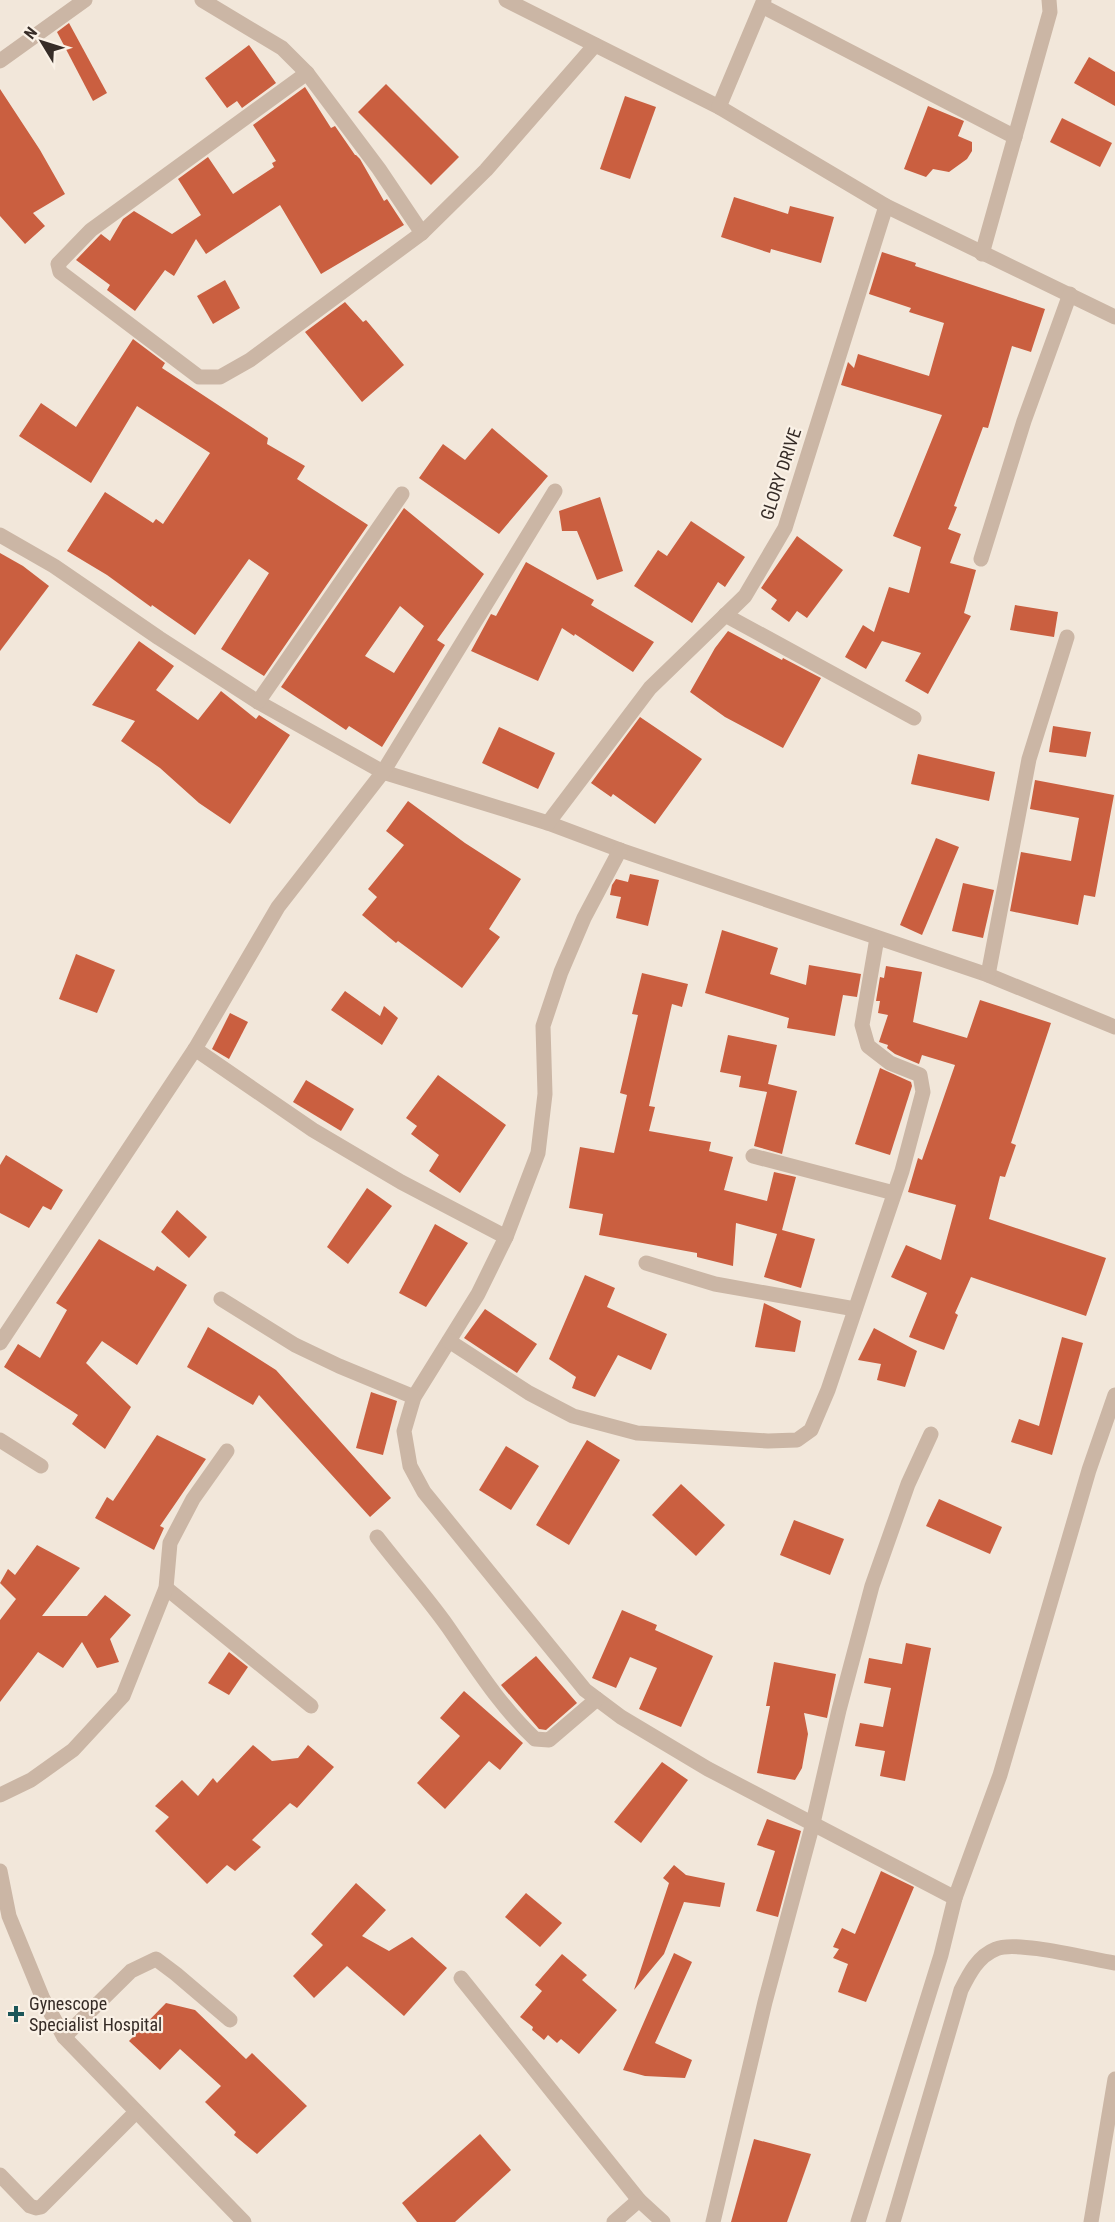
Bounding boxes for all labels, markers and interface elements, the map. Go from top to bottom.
north arrow [12,12,72,72]
text: N [20,23,41,43]
street label: GLORY DRIVE [756,425,805,523]
place label: Gynescope Specialist Hospital [29,1993,162,2035]
marker: Gynescope Specialist Hospital [7,2005,25,2023]

